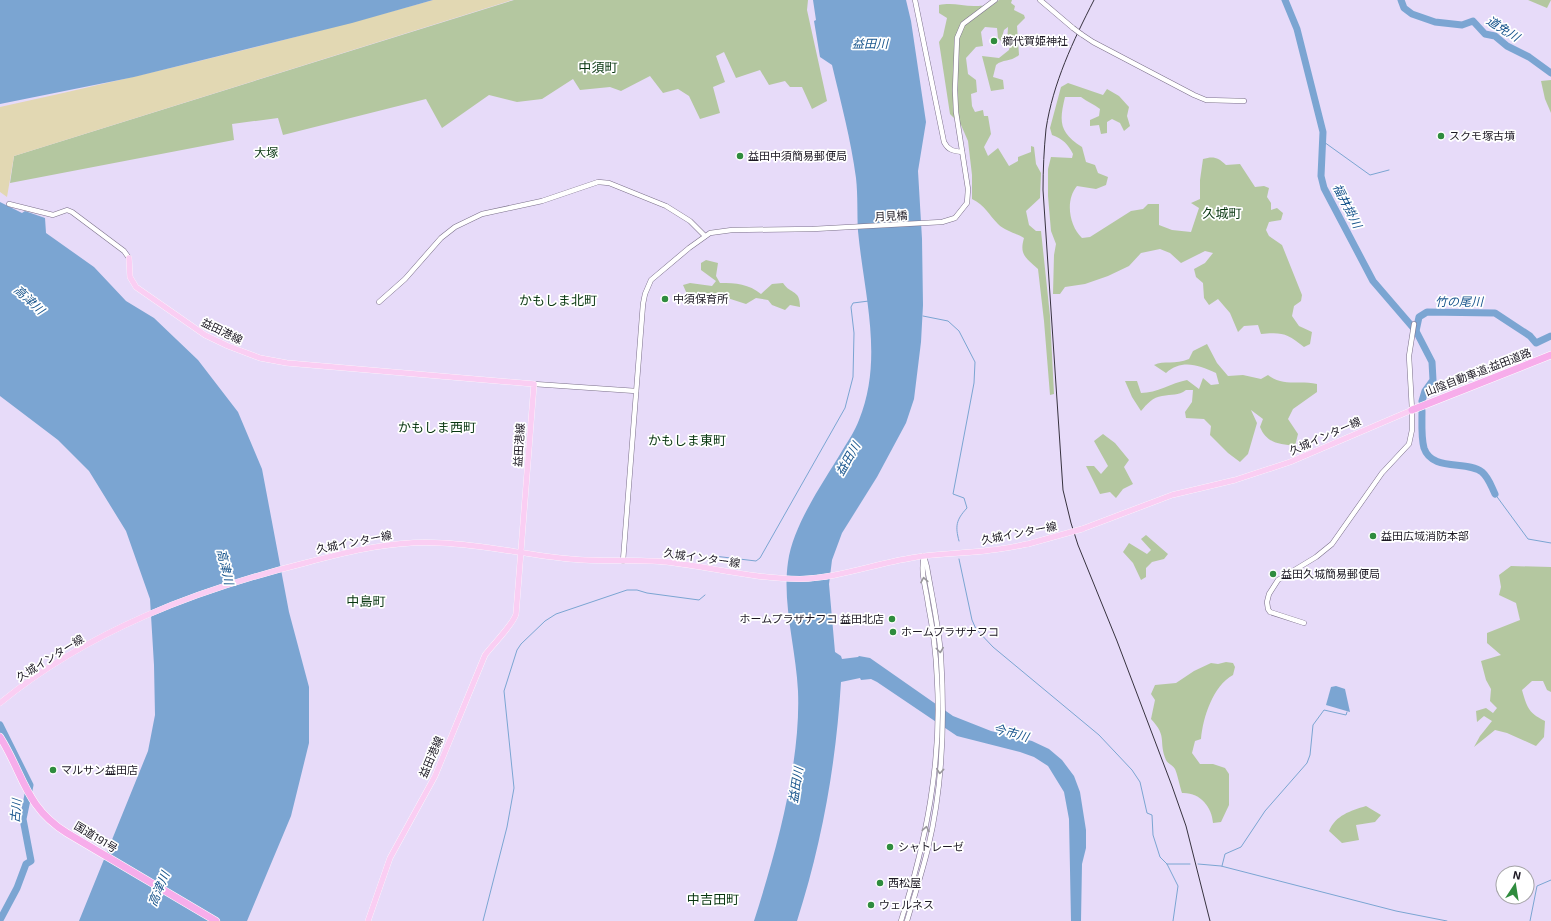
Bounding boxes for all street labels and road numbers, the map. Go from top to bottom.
street label: 月見橋 [874,208,908,223]
street label: 益田港線 [200,315,245,346]
street label: 山陰自動車道;益田道路 [1423,345,1533,398]
street label: 久城インター線 [1287,414,1363,457]
street label: 益田港線 [510,423,527,467]
street label: 久城インター線 [980,519,1058,546]
street label: 久城インター線 [315,528,393,555]
street label: 久城インター線 [663,546,741,569]
street label: 久城インター線 [14,632,86,683]
street label: 益田港線 [416,734,445,780]
street label: 国道191号 [72,819,120,855]

